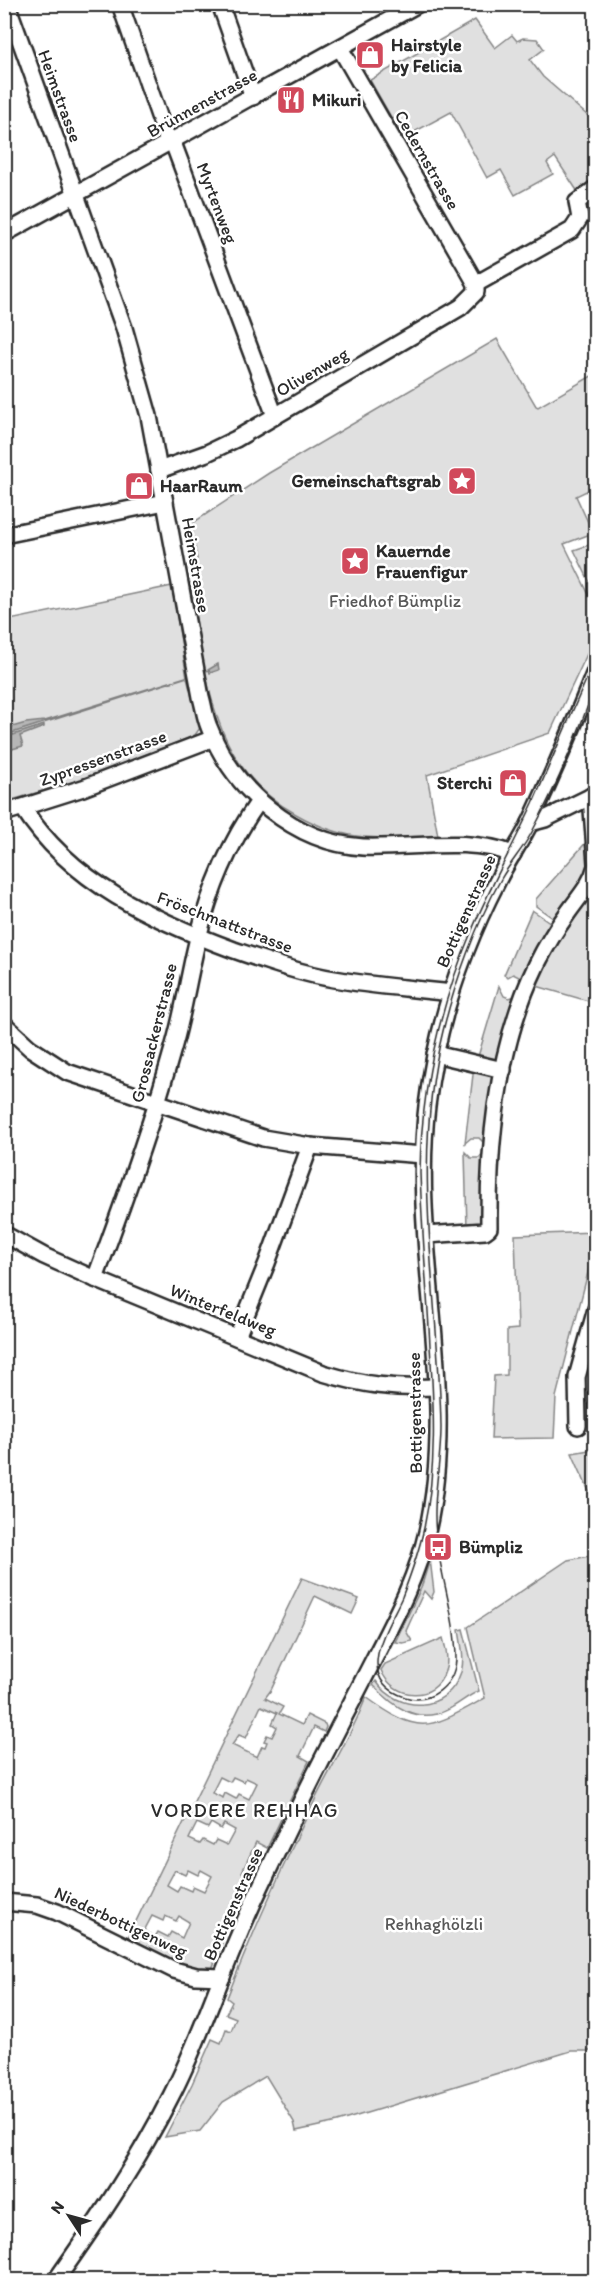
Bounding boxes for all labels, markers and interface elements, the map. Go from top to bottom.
place label: Hairstyle by Felicia [391,34,463,77]
shop icon: Hairstyle by Felicia [354,39,386,71]
street label: Heimstrasse [33,47,87,145]
street label: Brünnenstrasse [143,64,261,142]
restaurant icon: Mikuri [275,84,307,116]
place label: Mikuri [312,89,361,111]
street label: Cedernstrasse [390,106,464,214]
street label: Myrtenweg [192,159,243,247]
street label: Olivenweg [272,342,353,402]
place icon: Gemeinschaftsgrab [446,465,478,497]
shop icon: HaarRaum [123,470,155,502]
place label: Gemeinschaftsgrab [291,470,441,492]
place label: HaarRaum [160,475,243,497]
street label: Heimstrasse [177,515,215,615]
place label: Kauernde Frauenfigur [376,540,468,583]
place icon: Kauernde Frauenfigur [339,545,371,577]
park label: Friedhof Bümpliz [329,590,461,612]
street label: Zypressenstrasse [36,725,170,791]
shop icon: Sterchi [497,767,529,799]
place label: Sterchi [437,772,492,794]
street label: Bottigenstrasse [431,851,501,971]
street label: Fröschmattstrasse [154,886,296,958]
street label: Grossackerstrasse [126,961,182,1105]
street label: Winterfeldweg [167,1279,280,1342]
street label: Bottigenstrasse [403,1352,427,1474]
bus stop icon: Bümpliz [422,1531,454,1563]
place label: Bümpliz [459,1536,523,1558]
district label: VORDERE REHHAG [151,1798,339,1822]
street label: Bottigenstrasse [198,1844,268,1964]
street label: Niederbottigenweg [51,1882,192,1963]
park label: Rehhaghölzli [385,1913,483,1935]
north arrow [39,2186,99,2246]
text: N [46,2198,68,2217]

